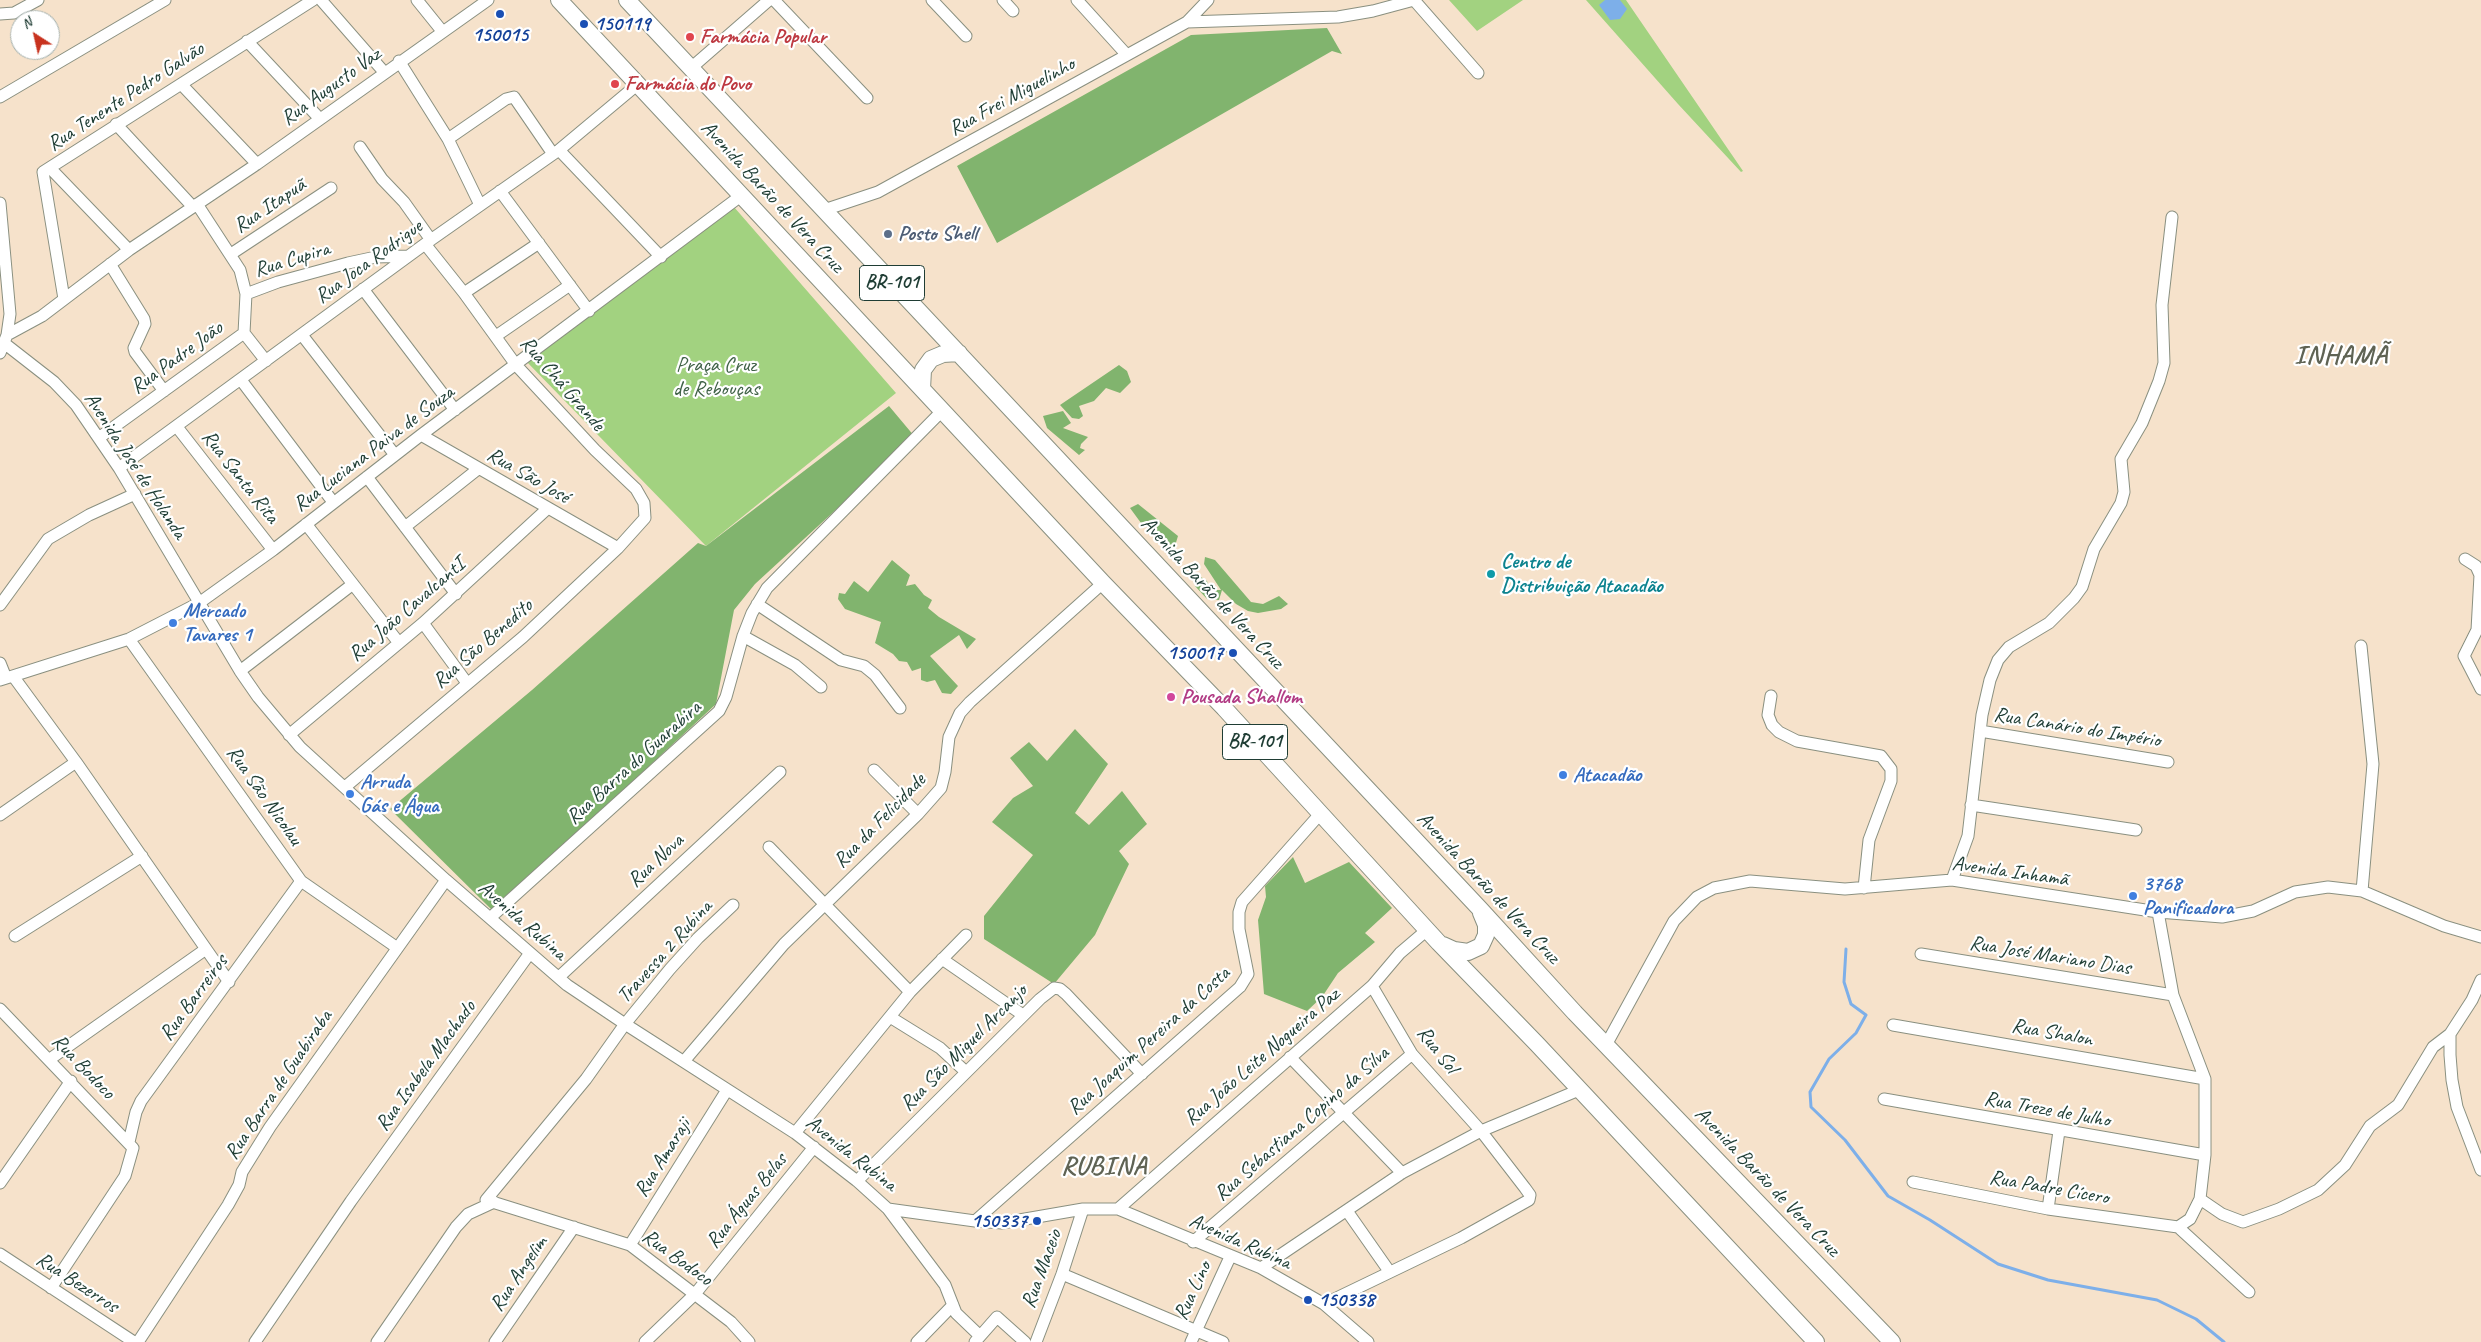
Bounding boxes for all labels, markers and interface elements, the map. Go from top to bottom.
marker: 150015 [494,8,506,20]
north arrow [10,10,60,60]
place label: 150119 [594,11,650,37]
text: N [18,14,35,33]
marker: 150119 [578,18,590,30]
place label: 150015 [472,22,528,48]
place label: Farmácia Popular [700,24,826,50]
marker: Farmácia Popular [684,31,696,43]
street label: Rua Tenente Pedro Galvão [43,37,209,157]
street label: Rua Augusto Vaz [276,42,386,132]
street label: Rua Frei Miguelinho [945,52,1079,142]
place label: Farmácia do Povo [625,71,751,97]
marker: Farmácia do Povo [609,78,621,90]
street label: Avenida Barão de Vera Cruz [695,116,849,278]
street label: Rua Itapuã [229,173,311,239]
street label: Rua Joca Rodrigue [310,215,428,309]
place label: Posto Shell [898,221,977,247]
marker: Posto Shell [882,228,894,240]
street label: Rua Cupira [251,237,333,283]
road number: BR-101 [860,266,924,300]
street label: Rua Padre João [126,316,228,400]
street label: Rua Chá Grande [514,331,610,437]
district label: INHAMÃ [2294,340,2388,372]
park label: Praça Cruz de Rebouças [673,352,759,402]
street label: Rua Luciana Paiva de Souza [289,380,459,518]
street label: Avenida José de Holanda [78,388,192,544]
street label: Rua Santa Rita [196,425,284,529]
street label: Rua São José [482,442,574,510]
street label: Avenida Barão de Vera Cruz [1135,512,1289,674]
place label: Centro de Distribuição Atacadão [1501,549,1663,599]
street label: Rua João CavalcantI [344,553,470,667]
marker: Centro de Distribuição Atacadão [1485,568,1497,580]
street label: Rua São Benedito [428,594,538,694]
place label: Mercado Tavares 1 [183,598,252,648]
marker: Mercado Tavares 1 [167,617,179,629]
place label: 150017 [1167,640,1223,666]
marker: 150017 [1227,647,1239,659]
place label: Pousada Shallom [1181,684,1302,710]
marker: Pousada Shallom [1165,691,1177,703]
street label: Rua Barra do Guarabira [561,696,707,830]
street label: Rua Canário do Império [1992,702,2162,754]
road number: BR-101 [1222,724,1288,760]
street label: Rua São Nicolau [221,741,307,851]
place label: Atacadão [1573,762,1641,788]
street label: Rua da Felicidade [829,768,931,874]
place label: Arruda Gás e Água [360,769,439,819]
marker: Atacadão [1557,769,1569,781]
marker: Arruda Gás e Água [344,788,356,800]
street label: Avenida Barão de Vera Cruz [1411,807,1565,969]
street label: Rua Nova [623,829,689,893]
street label: Avenida Inhamã [1950,851,2070,893]
place label: 3768 Panificadora [2143,871,2233,921]
street label: Avenida Rubina [473,876,571,966]
marker: 3768 Panificadora [2127,890,2139,902]
street label: Travessa 2 Rubina [612,895,718,1009]
street label: Rua José Mariano Dias [1968,931,2132,981]
street label: Rua Barreiros [154,950,234,1046]
street label: Rua Joaquim Pereira da Costa [1062,961,1236,1121]
street label: Rua São Miguel Arcanjo [895,979,1033,1117]
street label: Rua João Leite Nogueira Paz [1179,983,1345,1131]
street label: Rua Isabela Machado [370,996,482,1136]
street label: Rua Barra de Guabiraba [220,1006,338,1164]
street label: Rua Shalon [2009,1013,2095,1053]
street label: Rua Sol [1411,1021,1463,1079]
street label: Rua Bodoco [46,1029,120,1105]
street label: Rua Sebastiana Copino da Silva [1209,1041,1395,1207]
street label: Rua Treze de Julho [1982,1087,2112,1133]
street label: Avenida Barão de Vera Cruz [1689,1102,1845,1262]
street label: Avenida Rubina [800,1111,902,1197]
street label: Rua Amaraji [629,1114,697,1202]
street label: Rua Águas Belas [701,1148,793,1254]
district label: RUBINA [1061,1151,1147,1183]
street label: Rua Padre Cícero [1987,1165,2111,1211]
place label: 150337 [971,1208,1027,1234]
street label: Avenida Rubina [1185,1208,1295,1276]
marker: 150337 [1031,1215,1043,1227]
street label: Rua Bodoco [637,1224,717,1292]
street label: Rua Maceio [1016,1226,1068,1312]
street label: Rua Angelim [485,1232,553,1316]
street label: Rua Bezerros [31,1247,123,1319]
street label: Rua Lino [1169,1258,1217,1324]
place label: 150338 [1318,1287,1374,1313]
marker: 150338 [1302,1294,1314,1306]

